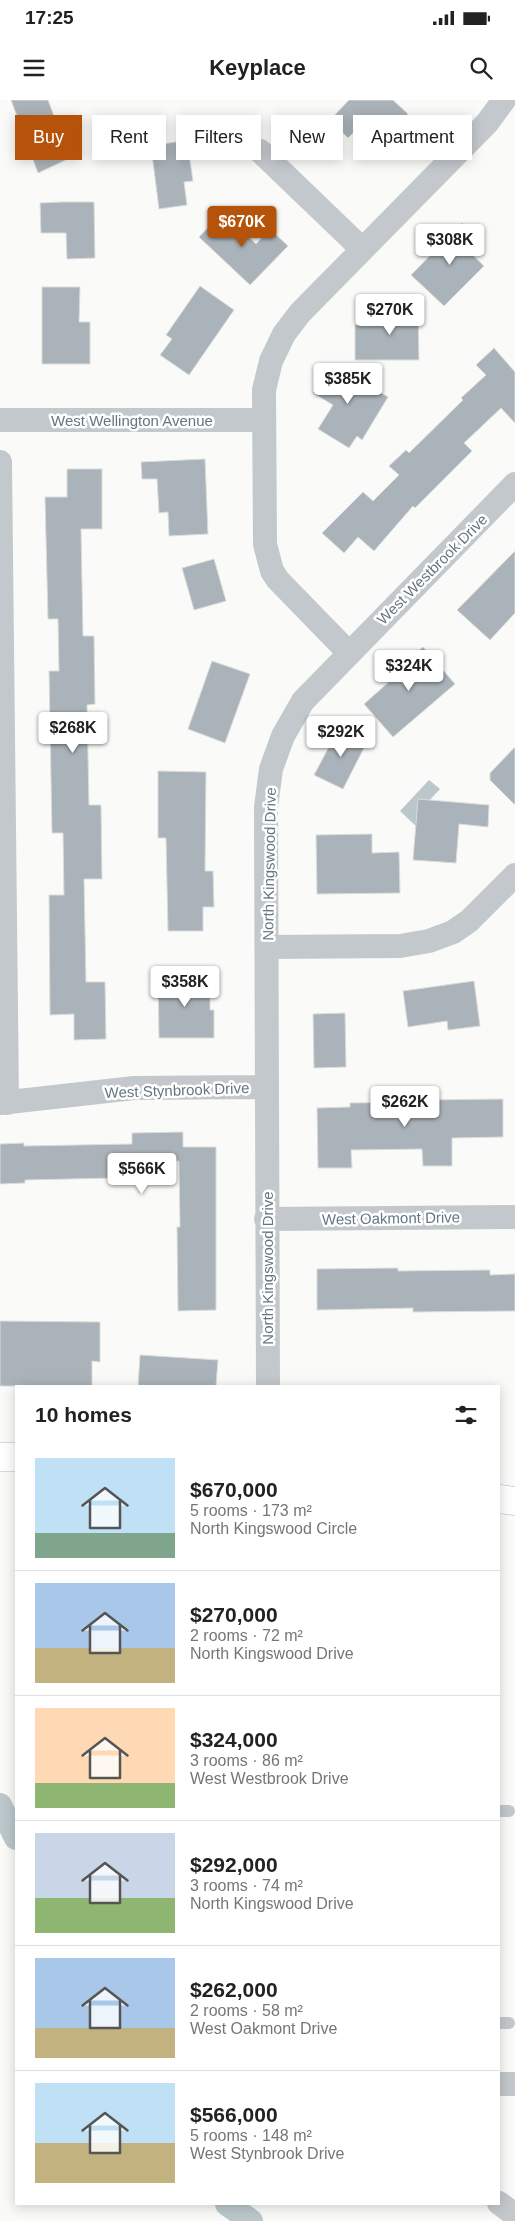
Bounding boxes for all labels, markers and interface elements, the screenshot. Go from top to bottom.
text: 17:25 [25,7,74,28]
icon: menu [20,54,48,82]
icon: search [467,54,495,82]
text: Keyplace [209,55,306,80]
chip: Buy [15,115,82,160]
chip: Rent [92,115,166,160]
chip: Filters [176,115,261,160]
chip: New [271,115,343,160]
chip: Apartment [353,115,472,160]
pin: $670K [207,206,277,248]
text: $670K [218,213,266,230]
pin: $308K [415,224,485,266]
text: $308K [426,231,474,248]
pin: $270K [355,294,425,336]
text: $270K [366,301,414,318]
pin: $385K [313,362,383,405]
text: $385K [324,370,372,387]
street label: West Wellington Avenue [51,412,213,429]
street label: West Westbrook Drive [373,510,491,628]
pin: $324K [374,650,444,692]
text: $324K [385,657,433,674]
pin: $268K [38,712,108,754]
pin: $292K [306,716,376,758]
text: $268K [49,719,97,736]
text: $292K [317,723,365,740]
street label: North Kingswood Drive [259,787,279,941]
pin: $358K [150,966,220,1008]
text: $358K [161,973,209,990]
street label: West Stynbrook Drive [104,1079,250,1101]
pin: $262K [370,1086,440,1128]
text: $262K [381,1093,429,1110]
pin: $566K [107,1152,177,1195]
text: $566K [118,1160,166,1177]
street label: North Kingswood Drive [259,1191,276,1345]
street label: West Oakmont Drive [322,1208,460,1228]
icon: filters [452,1401,480,1429]
text: 10 homes [35,1403,132,1426]
icon: home [75,1478,135,1538]
text: $670,000 [190,1478,278,1501]
text: 5 rooms · 173 m² [190,1502,312,1519]
text: North Kingswood Circle [190,1520,357,1537]
icon: home [75,1603,135,1663]
text: $270,000 [190,1603,278,1626]
text: 2 rooms · 72 m² [190,1627,303,1644]
text: North Kingswood Drive [190,1645,354,1662]
icon: home [75,1728,135,1788]
text: $324,000 [190,1728,278,1751]
text: 3 rooms · 86 m² [190,1752,303,1769]
text: West Westbrook Drive [190,1770,349,1787]
icon: home [75,1853,135,1913]
text: $292,000 [190,1853,278,1876]
text: 3 rooms · 74 m² [190,1877,303,1894]
text: North Kingswood Drive [190,1895,354,1912]
icon: home [75,1978,135,2038]
text: $262,000 [190,1978,278,2001]
text: 2 rooms · 58 m² [190,2002,303,2019]
text: West Oakmont Drive [190,2020,337,2037]
icon: home [75,2103,135,2163]
text: $566,000 [190,2103,278,2126]
text: 5 rooms · 148 m² [190,2127,312,2144]
text: West Stynbrook Drive [190,2145,344,2162]

